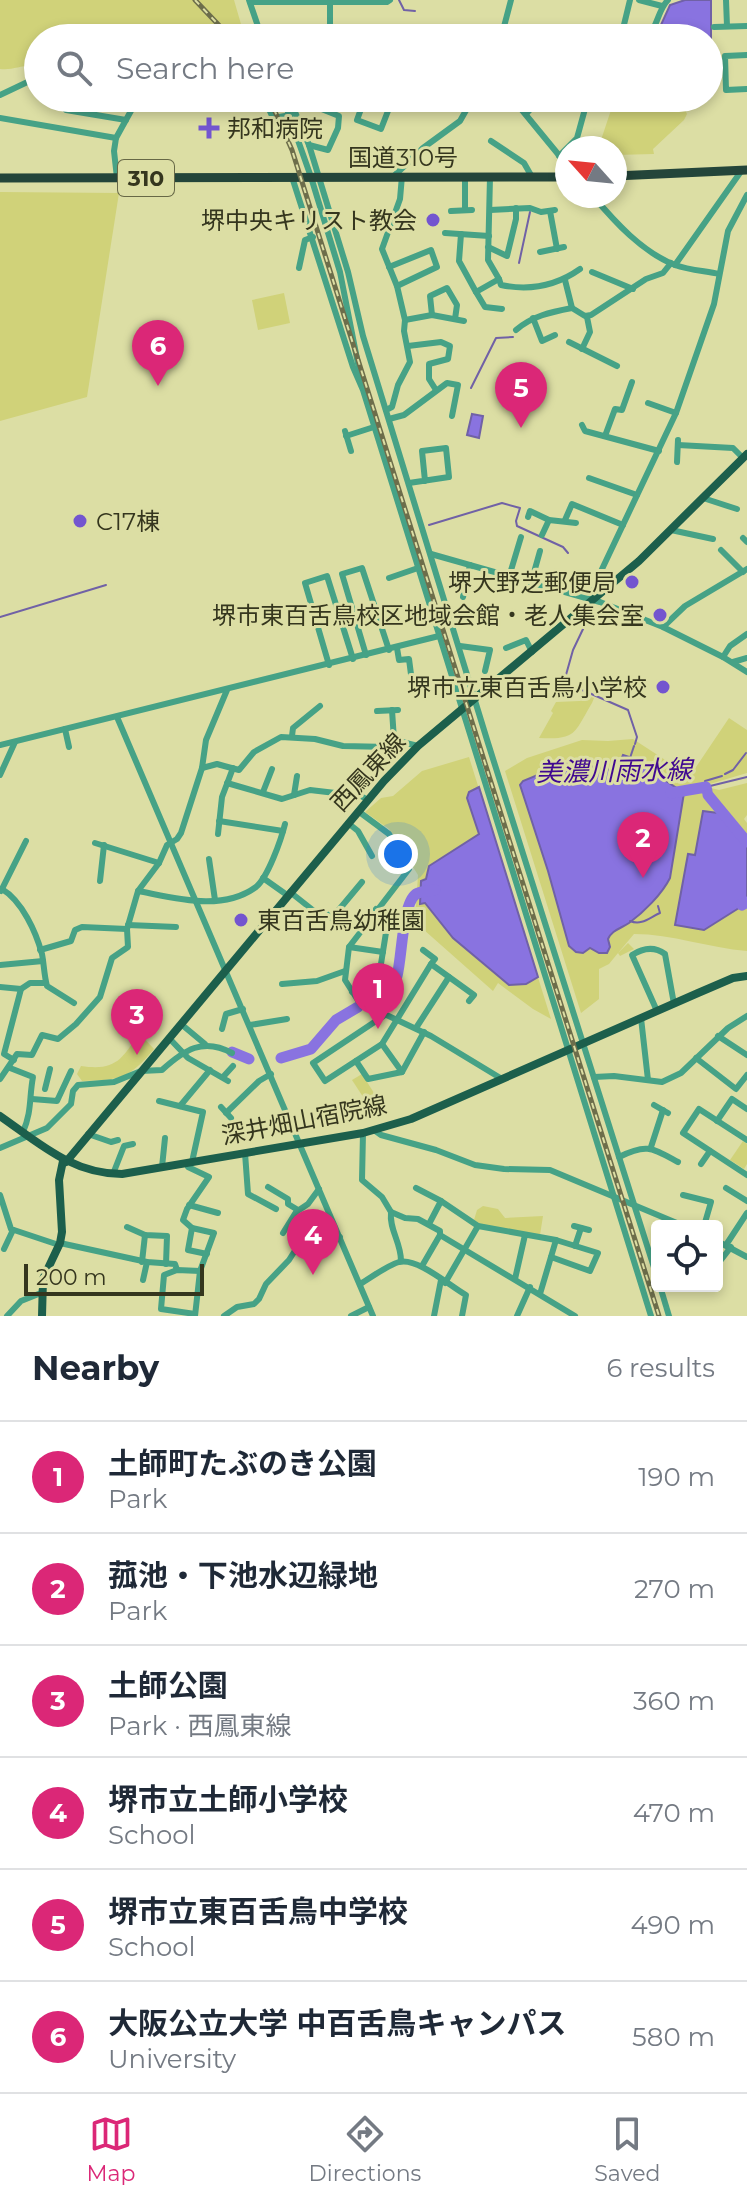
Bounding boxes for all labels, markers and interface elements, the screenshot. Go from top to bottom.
search box [24,24,723,112]
icon: search [52,46,96,90]
text: Search here [116,50,294,87]
place label: 邦和病院 [227,114,323,143]
marker: 邦和病院 [198,117,220,139]
north arrow [555,136,627,208]
street label: 国道310号 [348,143,458,172]
road number: 310 [118,160,174,196]
place label: 堺中央キリスト教会 [201,206,417,235]
marker: 堺中央キリスト教会 [424,211,442,229]
pin: 6 [132,320,184,386]
pin: 5 [495,362,547,428]
place label: C17棟 [96,507,160,536]
marker: C17棟 [71,512,89,530]
place label: 堺大野芝郵便局 [448,568,616,597]
marker: 堺大野芝郵便局 [623,573,641,591]
place label: 堺市東百舌鳥校区地域会館・老人集会室 [212,601,644,630]
marker: 堺市東百舌鳥校区地域会館・老人集会室 [651,606,669,624]
place label: 堺市立東百舌鳥小学校 [407,673,647,702]
marker: 堺市立東百舌鳥小学校 [654,678,672,696]
street label: 西鳳東線 [325,727,411,817]
water label: 美濃川雨水線 [536,754,695,788]
pin: 2 [617,812,669,878]
your location [378,834,418,874]
place label: 東百舌鳥幼稚園 [257,906,425,935]
marker: 東百舌鳥幼稚園 [232,911,250,929]
pin: 1 [352,963,404,1029]
pin: 3 [111,989,163,1055]
street label: 深井畑山宿院線 [219,1090,389,1150]
pin: 4 [287,1209,339,1275]
map controls [651,1220,723,1292]
button: locate [651,1220,723,1292]
scale bar [24,1260,204,1296]
text: 200 m [36,1264,107,1291]
text: Nearby [32,1347,159,1389]
text: 6 results [606,1352,715,1384]
text: 土師町たぶのき公園 [108,1445,377,1482]
text: 1 [53,1461,63,1493]
text: 190 m [638,1461,715,1493]
text: Park [108,1483,167,1515]
text: 菰池・下池水辺緑地 [108,1557,378,1594]
text: 2 [50,1573,66,1605]
text: 270 m [634,1573,715,1605]
text: Park [108,1595,167,1627]
text: 土師公園 [108,1667,228,1704]
text: 3 [50,1685,66,1717]
text: 360 m [633,1685,715,1717]
text: Park · 西鳳東線 [108,1710,292,1742]
text: 堺市立土師小学校 [108,1781,348,1818]
text: 4 [49,1797,67,1829]
text: 470 m [633,1797,715,1829]
text: School [108,1819,196,1851]
text: 堺市立東百舌鳥中学校 [108,1893,408,1930]
text: 5 [50,1909,66,1941]
text: 490 m [631,1909,715,1941]
text: School [108,1931,196,1963]
text: 大阪公立大学 中百舌鳥キャンパス [108,2005,567,2042]
text: 6 [50,2021,66,2053]
text: 580 m [632,2021,715,2053]
text: University [108,2043,236,2075]
tab: Map [87,2112,135,2187]
tab: Directions [309,2112,421,2187]
tab: Saved [594,2112,660,2187]

